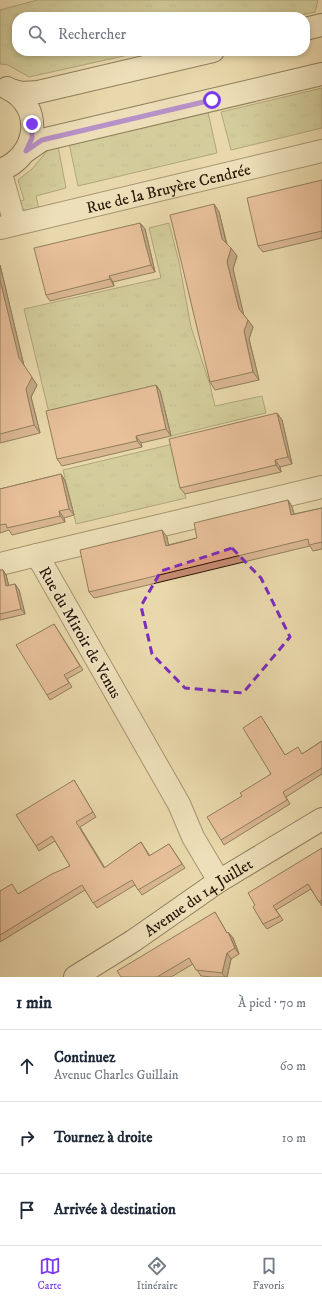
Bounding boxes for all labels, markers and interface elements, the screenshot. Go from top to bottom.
search box [12,12,310,56]
icon: search [26,23,48,45]
text: Rechercher [58,25,126,44]
route start [203,91,221,109]
route end [23,115,41,133]
street label: Rue de la Bruyère Cendrée [84,159,253,218]
street label: Rue du Miroir de Venus [34,563,126,702]
street label: Avenue du 14 Juillet [141,854,256,941]
text: 1 min [16,992,52,1014]
text: À pied · 70 m [238,995,306,1011]
text: Continuez [54,1048,115,1067]
icon: ahead [16,1055,38,1077]
text: 60 m [280,1058,306,1074]
text: Avenue Charles Guillain [54,1067,179,1083]
icon: right [16,1127,38,1149]
text: Tournez à droite [54,1128,152,1147]
text: 10 m [282,1130,306,1146]
icon: arrive [16,1199,38,1221]
text: Arrivée à destination [54,1200,176,1219]
tab: Carte [37,1255,62,1293]
tab: Itinéraire [137,1255,178,1293]
tab: Favoris [253,1255,285,1293]

